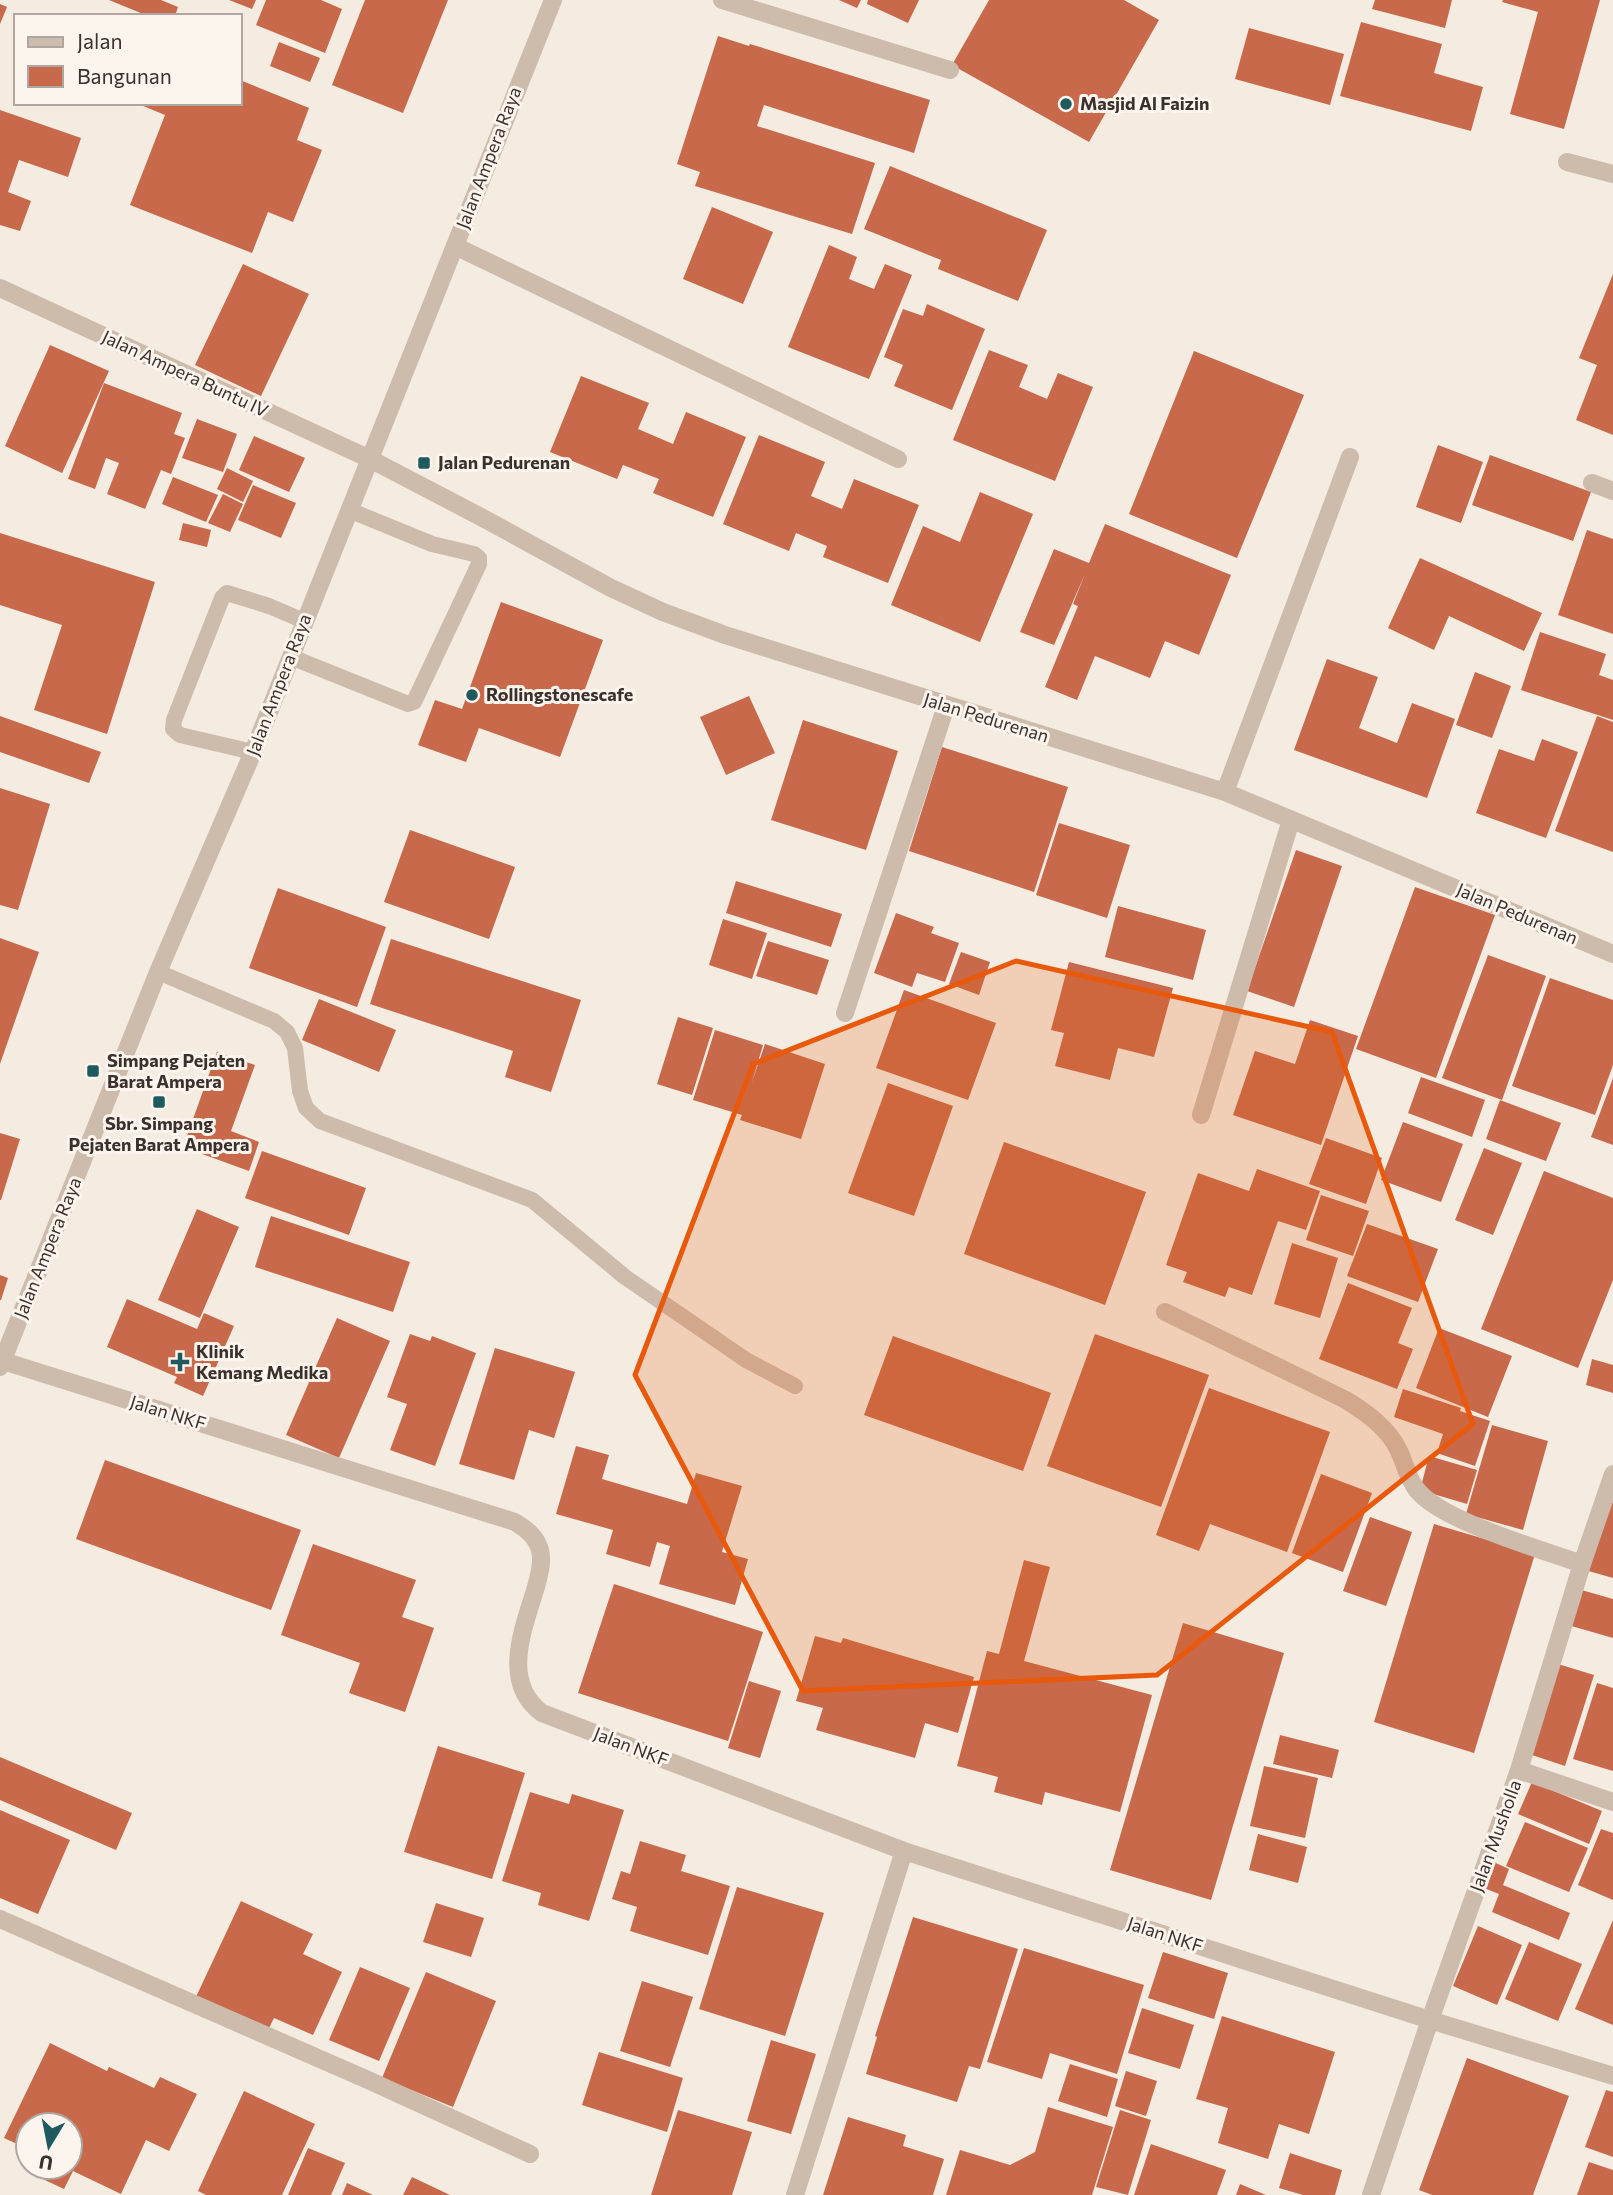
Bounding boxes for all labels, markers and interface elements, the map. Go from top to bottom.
legend [14,14,242,105]
text: Jalan [77,28,122,53]
text: Bangunan [77,63,172,88]
street label: Jalan Ampera Raya [451,84,525,232]
place label: Masjid Al Faizin [1080,92,1210,114]
marker: Masjid Al Faizin [1058,96,1074,112]
street label: Jalan Ampera Buntu IV [99,325,272,421]
place label: Jalan Pedurenan [438,451,570,473]
marker: Jalan Pedurenan [416,455,432,471]
street label: Jalan Ampera Raya [241,611,315,759]
place label: Rollingstonescafe [486,683,633,705]
marker: Rollingstonescafe [464,687,480,703]
street label: Jalan Pedurenan [921,688,1052,747]
street label: Jalan Pedurenan [1453,878,1581,949]
place label: Simpang Pejaten Barat Ampera [107,1049,245,1092]
marker: Simpang Pejaten Barat Ampera [85,1063,101,1079]
marker: Sbr. Simpang Pejaten Barat Ampera [151,1094,167,1110]
place label: Sbr. Simpang Pejaten Barat Ampera [69,1112,249,1155]
street label: Jalan Ampera Raya [9,1174,85,1321]
place label: Klinik Kemang Medika [196,1340,328,1383]
marker: Klinik Kemang Medika [170,1352,190,1372]
street label: Jalan NKF [128,1390,209,1434]
street label: Jalan NKF [591,1722,672,1770]
street label: Jalan Musholla [1465,1777,1525,1895]
street label: Jalan NKF [1125,1911,1206,1957]
north arrow [14,2111,84,2181]
text: U [37,2151,55,2176]

